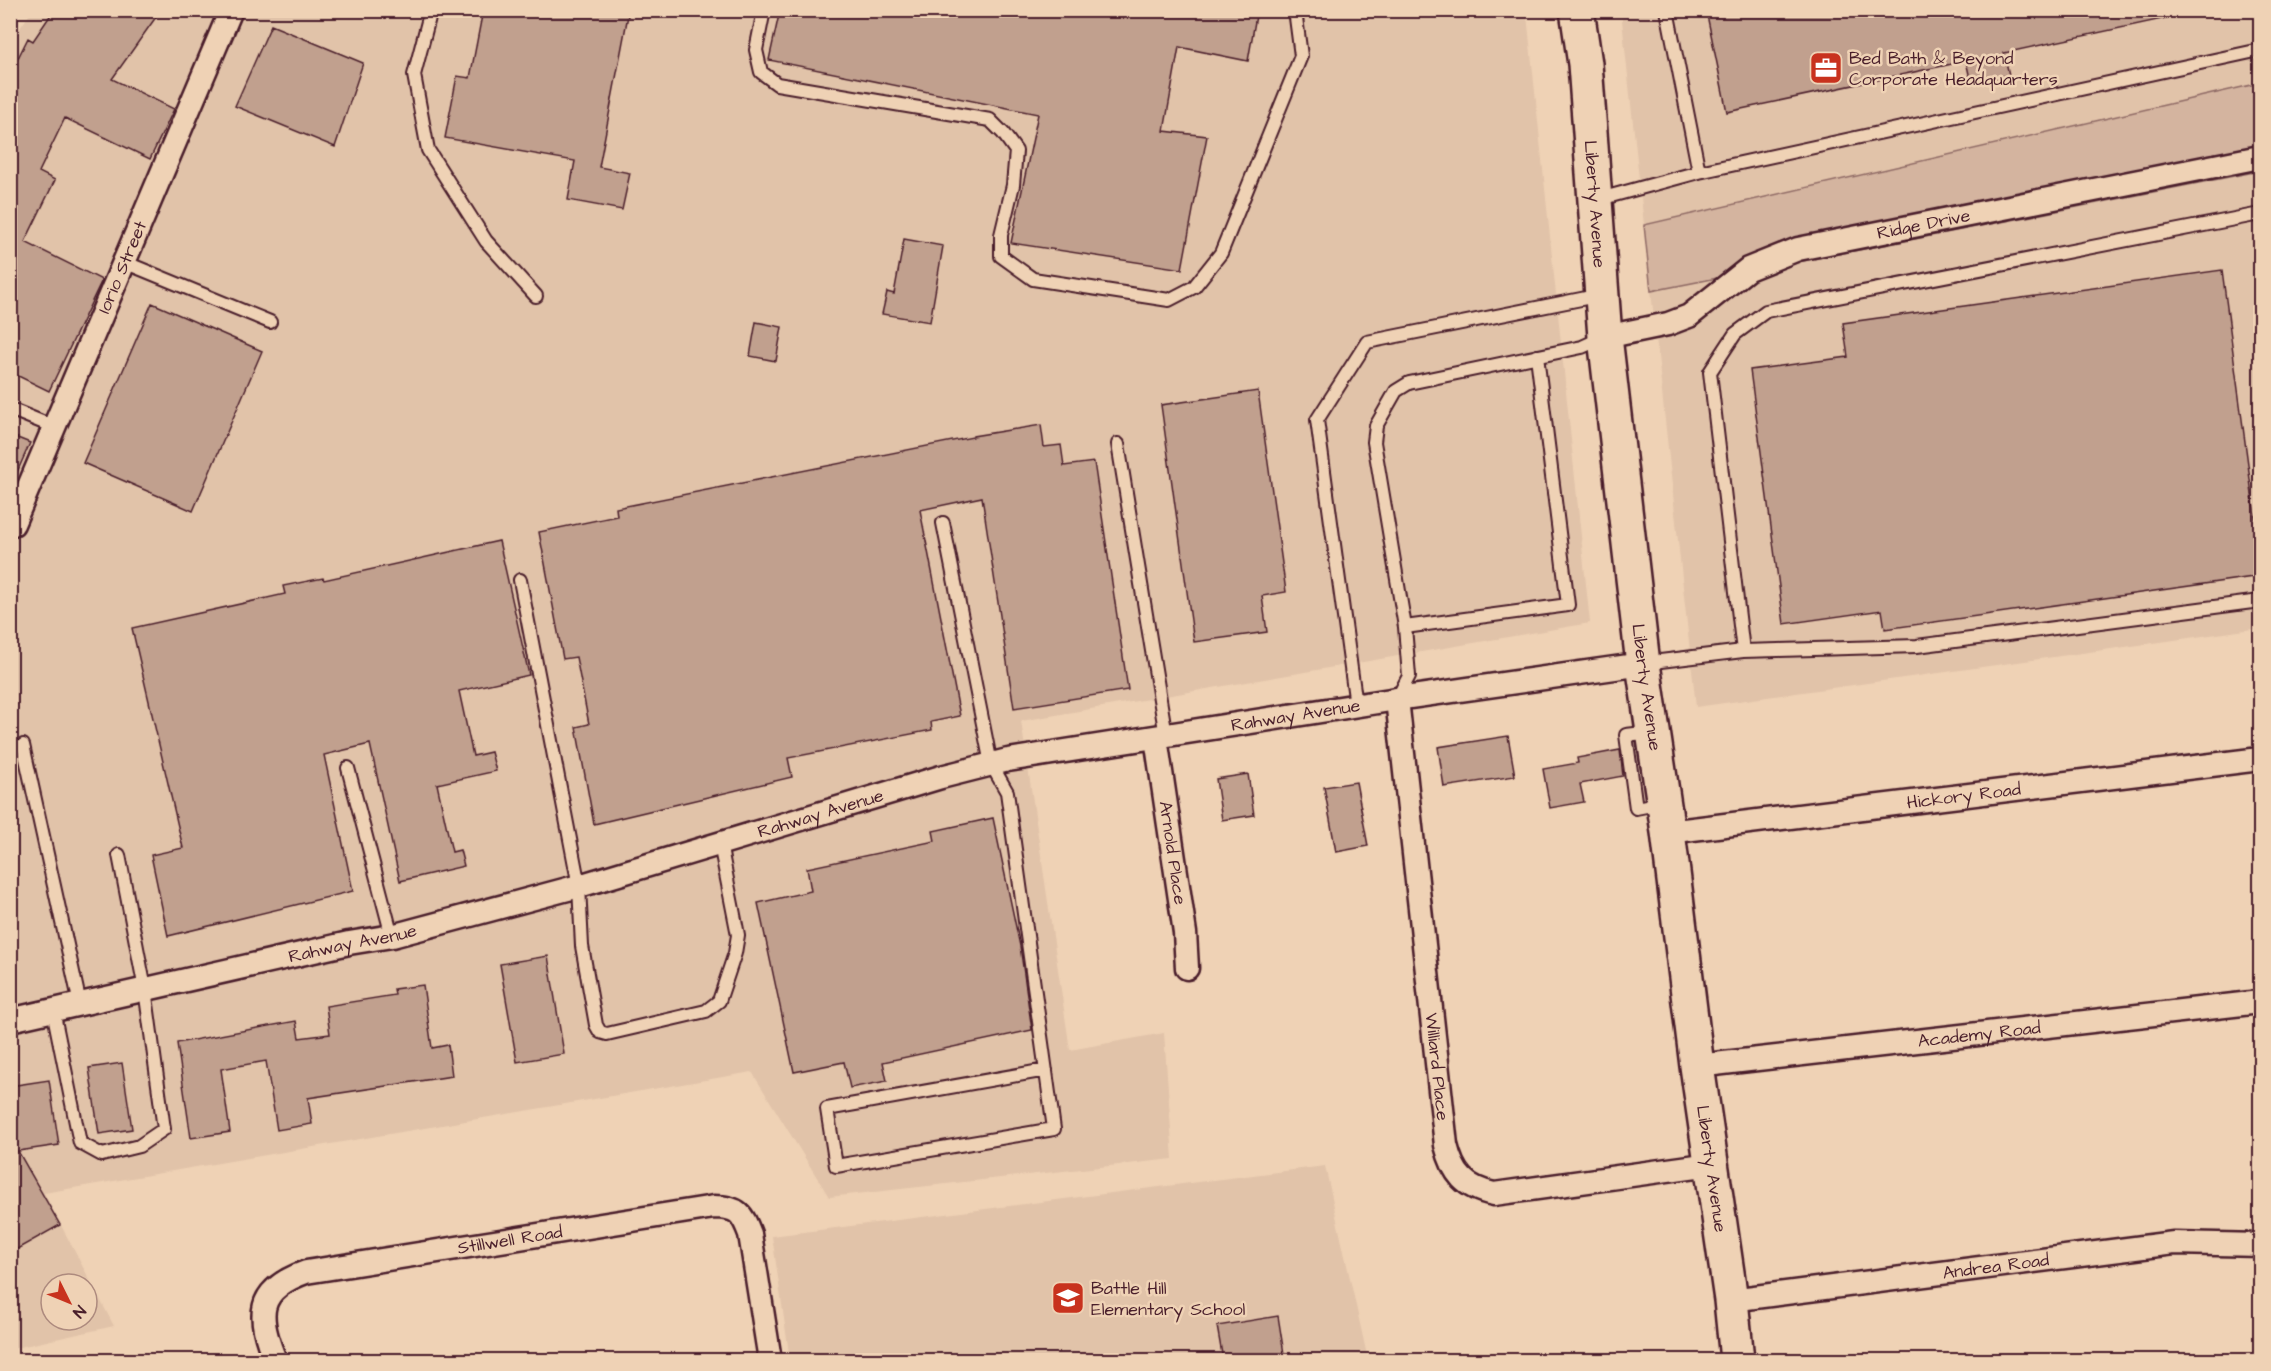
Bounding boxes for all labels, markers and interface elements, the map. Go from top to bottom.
place label: Bed Bath & Beyond Corporate Headquarters [1849,46,2058,92]
office icon: Bed Bath & Beyond Corporate Headquarters [1808,50,1844,86]
street label: Liberty Avenue [1578,139,1612,269]
street label: Ridge Drive [1875,202,1972,246]
street label: Iorio Street [91,216,153,317]
street label: Liberty Avenue [1626,622,1668,753]
street label: Rahway Avenue [1229,692,1362,737]
street label: Hickory Road [1905,776,2022,815]
street label: Rahway Avenue [755,782,887,844]
street label: Arnold Place [1153,799,1193,907]
street label: Rahway Avenue [286,917,420,969]
street label: Williard Place [1419,1012,1456,1122]
street label: Academy Road [1916,1015,2042,1053]
street label: Liberty Avenue [1690,1104,1734,1234]
street label: Stillwell Road [456,1219,564,1260]
street label: Andrea Road [1941,1247,2051,1285]
north arrow [39,1272,99,1332]
place label: Battle Hill Elementary School [1091,1276,1246,1323]
school or university icon: Battle Hill Elementary School [1050,1280,1086,1316]
text: N [68,1300,91,1323]

